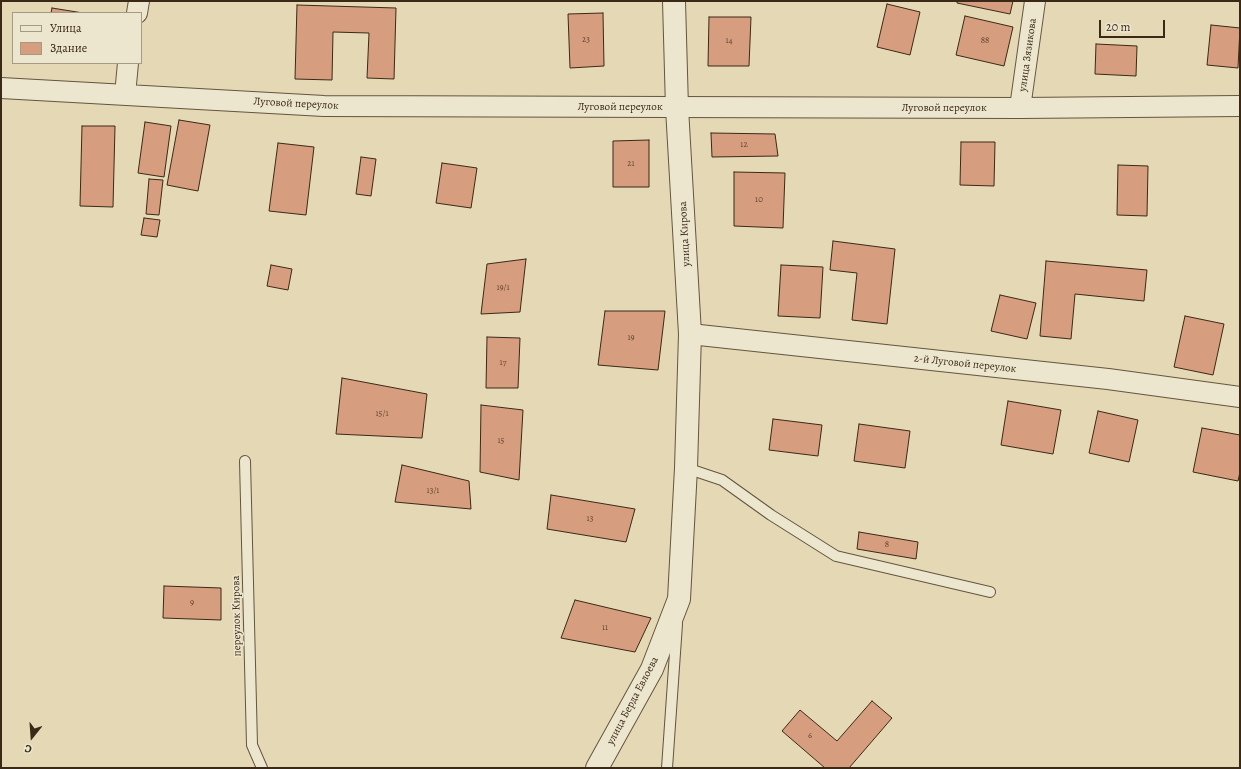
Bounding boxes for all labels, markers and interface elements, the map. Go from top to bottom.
legend [12,12,142,64]
scale bar [1101,12,1167,38]
street label: улица Зязикова [1016,17,1040,93]
text: 20 m [1106,19,1130,35]
text: Улица [50,20,81,36]
house number: 23 [582,35,590,45]
house number: 14 [725,36,733,46]
house number: 88 [981,36,989,46]
text: Здание [50,40,87,56]
street label: Луговой переулок [253,95,339,113]
street label: Луговой переулок [577,100,663,114]
street label: Луговой переулок [901,101,987,115]
house number: 12 [740,140,748,150]
house number: 21 [627,159,635,169]
house number: 10 [755,195,763,205]
street label: улица Кирова [677,201,693,267]
house number: 19/1 [496,283,510,293]
house number: 19 [627,333,635,343]
street label: 2-й Луговой переулок [913,352,1017,376]
house number: 17 [500,358,506,368]
house number: 15/1 [376,409,388,419]
house number: 15 [498,436,504,446]
house number: 13/1 [427,486,439,496]
house number: 13 [587,514,593,524]
house number: 8 [885,540,889,550]
street label: переулок Кирова [230,575,244,657]
house number: 9 [190,598,194,608]
house number: 11 [602,623,608,633]
street label: улица Берда Евлоева [604,655,662,747]
north arrow [12,717,52,757]
house number: 6 [808,731,812,741]
text: С [23,741,34,757]

